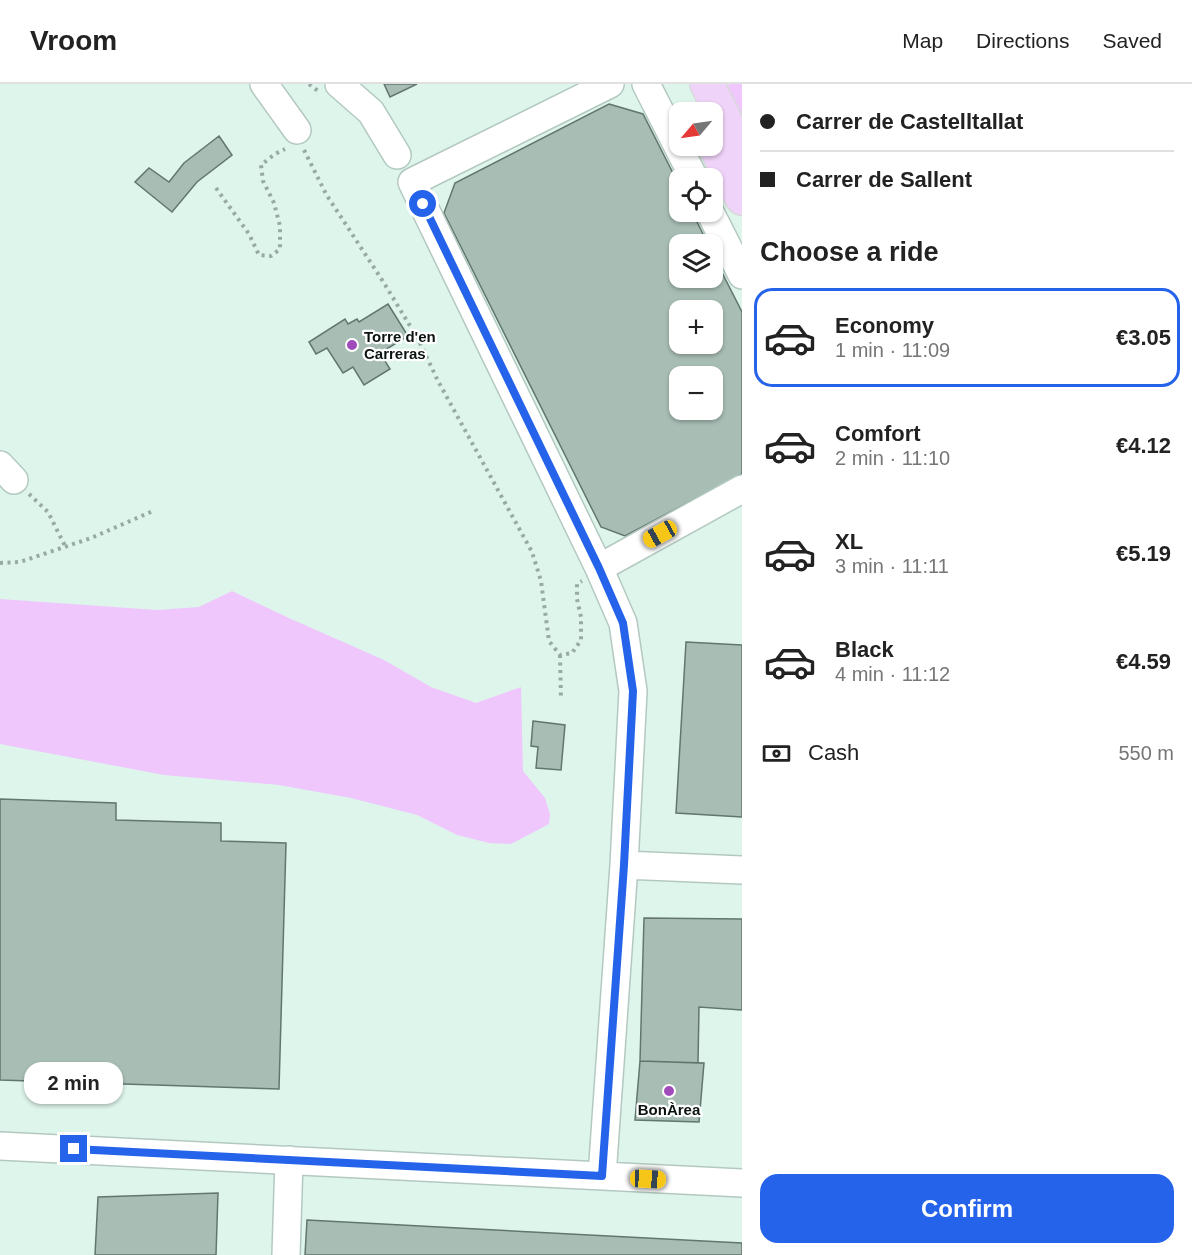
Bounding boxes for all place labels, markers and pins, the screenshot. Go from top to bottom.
place label: Torre d'en Carreras [364,328,436,362]
marker: Torre d'en Carreras [345,338,359,352]
marker: BonÀrea [662,1084,676,1098]
place label: BonÀrea [638,1101,701,1118]

